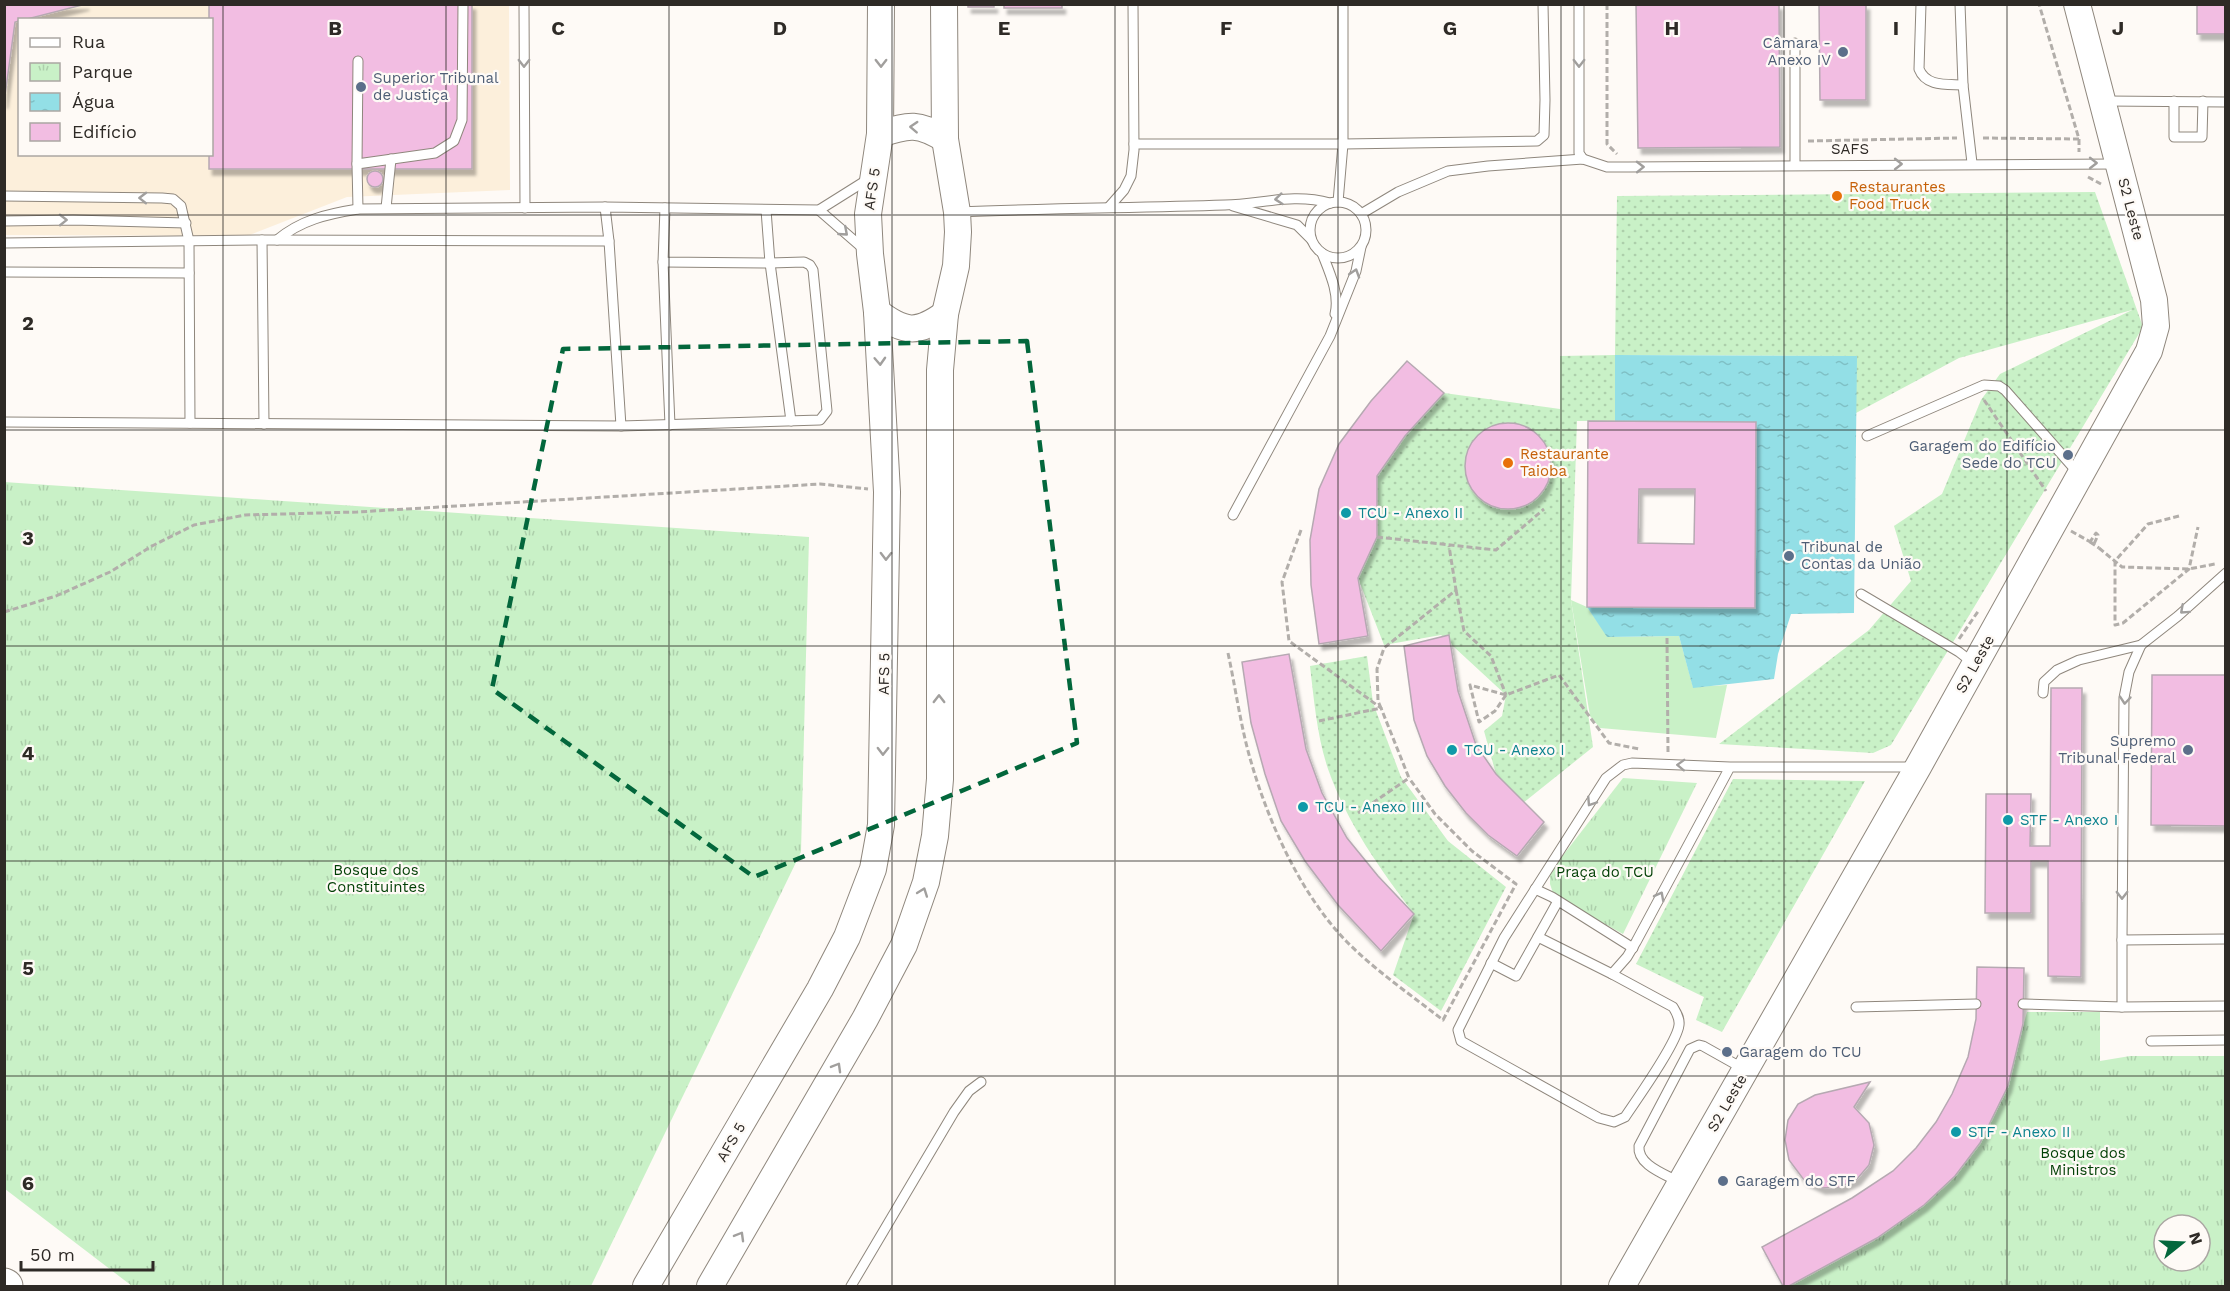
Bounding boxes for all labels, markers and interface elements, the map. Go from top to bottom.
text: B [328,16,342,40]
text: C [551,16,565,40]
text: D [773,16,787,40]
text: E [998,16,1010,40]
text: F [1220,16,1232,40]
text: G [1443,16,1457,40]
text: H [1665,16,1679,40]
text: I [1893,16,1899,40]
text: J [2112,16,2124,40]
legend [18,18,213,156]
text: Rua [72,31,105,52]
place label: Câmara - Anexo IV [1763,34,1831,69]
marker: Câmara - Anexo IV [1836,45,1850,59]
one-way arrow [518,58,530,67]
one-way arrow [874,58,887,67]
one-way arrow [1573,58,1585,67]
text: Parque [72,61,133,82]
place label: Superior Tribunal de Justiça [373,69,499,104]
marker: Superior Tribunal de Justiça [354,80,368,94]
text: Água [72,91,115,112]
text: Edifício [72,121,137,142]
one-way arrow [909,121,919,134]
street label: SAFS [1831,140,1869,158]
one-way arrow [2089,157,2098,169]
one-way arrow [1894,158,1903,170]
one-way arrow [1636,161,1645,173]
street label: AFS 5 [860,167,884,211]
street label: S2 Leste [2114,176,2148,242]
place label: Restaurantes Food Truck [1849,178,1946,213]
marker: Restaurantes Food Truck [1830,189,1844,203]
one-way arrow [139,191,148,204]
one-way arrow [1274,193,1283,205]
one-way arrow [58,214,67,226]
one-way arrow [837,225,848,236]
one-way arrow [1348,268,1360,279]
text: 2 [22,311,34,335]
one-way arrow [873,357,886,366]
place label: Garagem do Edifício Sede do TCU [1909,437,2056,472]
place label: Restaurante Taioba [1520,445,1609,480]
marker: Garagem do Edifício Sede do TCU [2061,448,2075,462]
marker: Restaurante Taioba [1501,456,1515,470]
place label: TCU - Anexo II [1358,504,1463,522]
marker: TCU - Anexo II [1339,506,1353,520]
text: 3 [22,526,34,550]
place label: Tribunal de Contas da União [1801,538,1921,573]
marker: Tribunal de Contas da União [1782,549,1796,563]
one-way arrow [880,552,892,561]
one-way arrow [2181,603,2191,614]
street label: S2 Leste [1952,632,1998,696]
street label: AFS 5 [875,653,893,695]
one-way arrow [933,695,945,704]
one-way arrow [2118,696,2131,705]
place label: Supremo Tribunal Federal [2058,732,2176,767]
text: 4 [22,741,35,765]
place label: TCU - Anexo I [1464,741,1565,759]
marker: TCU - Anexo I [1445,743,1459,757]
marker: Supremo Tribunal Federal [2181,743,2195,757]
one-way arrow [876,747,889,756]
one-way arrow [1676,758,1685,771]
one-way arrow [1587,795,1598,806]
place label: TCU - Anexo III [1315,798,1425,816]
marker: TCU - Anexo III [1296,800,1310,814]
place label: STF - Anexo I [2020,811,2118,829]
marker: STF - Anexo I [2001,813,2015,827]
park label: Bosque dos Constituintes [327,861,425,896]
park label: Praça do TCU [1556,863,1654,881]
one-way arrow [915,888,928,898]
one-way arrow [2116,891,2128,900]
one-way arrow [1653,892,1664,902]
text: 5 [22,956,34,980]
place label: Garagem do TCU [1739,1043,1862,1061]
marker: Garagem do TCU [1720,1045,1734,1059]
one-way arrow [830,1063,841,1073]
street label: S2 Leste [1703,1071,1751,1135]
street label: AFS 5 [713,1119,749,1165]
place label: STF - Anexo II [1968,1123,2071,1141]
marker: STF - Anexo II [1949,1125,1963,1139]
park label: Bosque dos Ministros [2040,1144,2126,1179]
text: 6 [22,1171,34,1195]
place label: Garagem do STF [1735,1172,1856,1190]
marker: Garagem do STF [1716,1174,1730,1188]
north arrow [2152,1213,2212,1273]
text: N [2185,1230,2207,1247]
one-way arrow [732,1232,744,1242]
scale bar [21,1234,153,1272]
text: 50 m [30,1244,75,1265]

